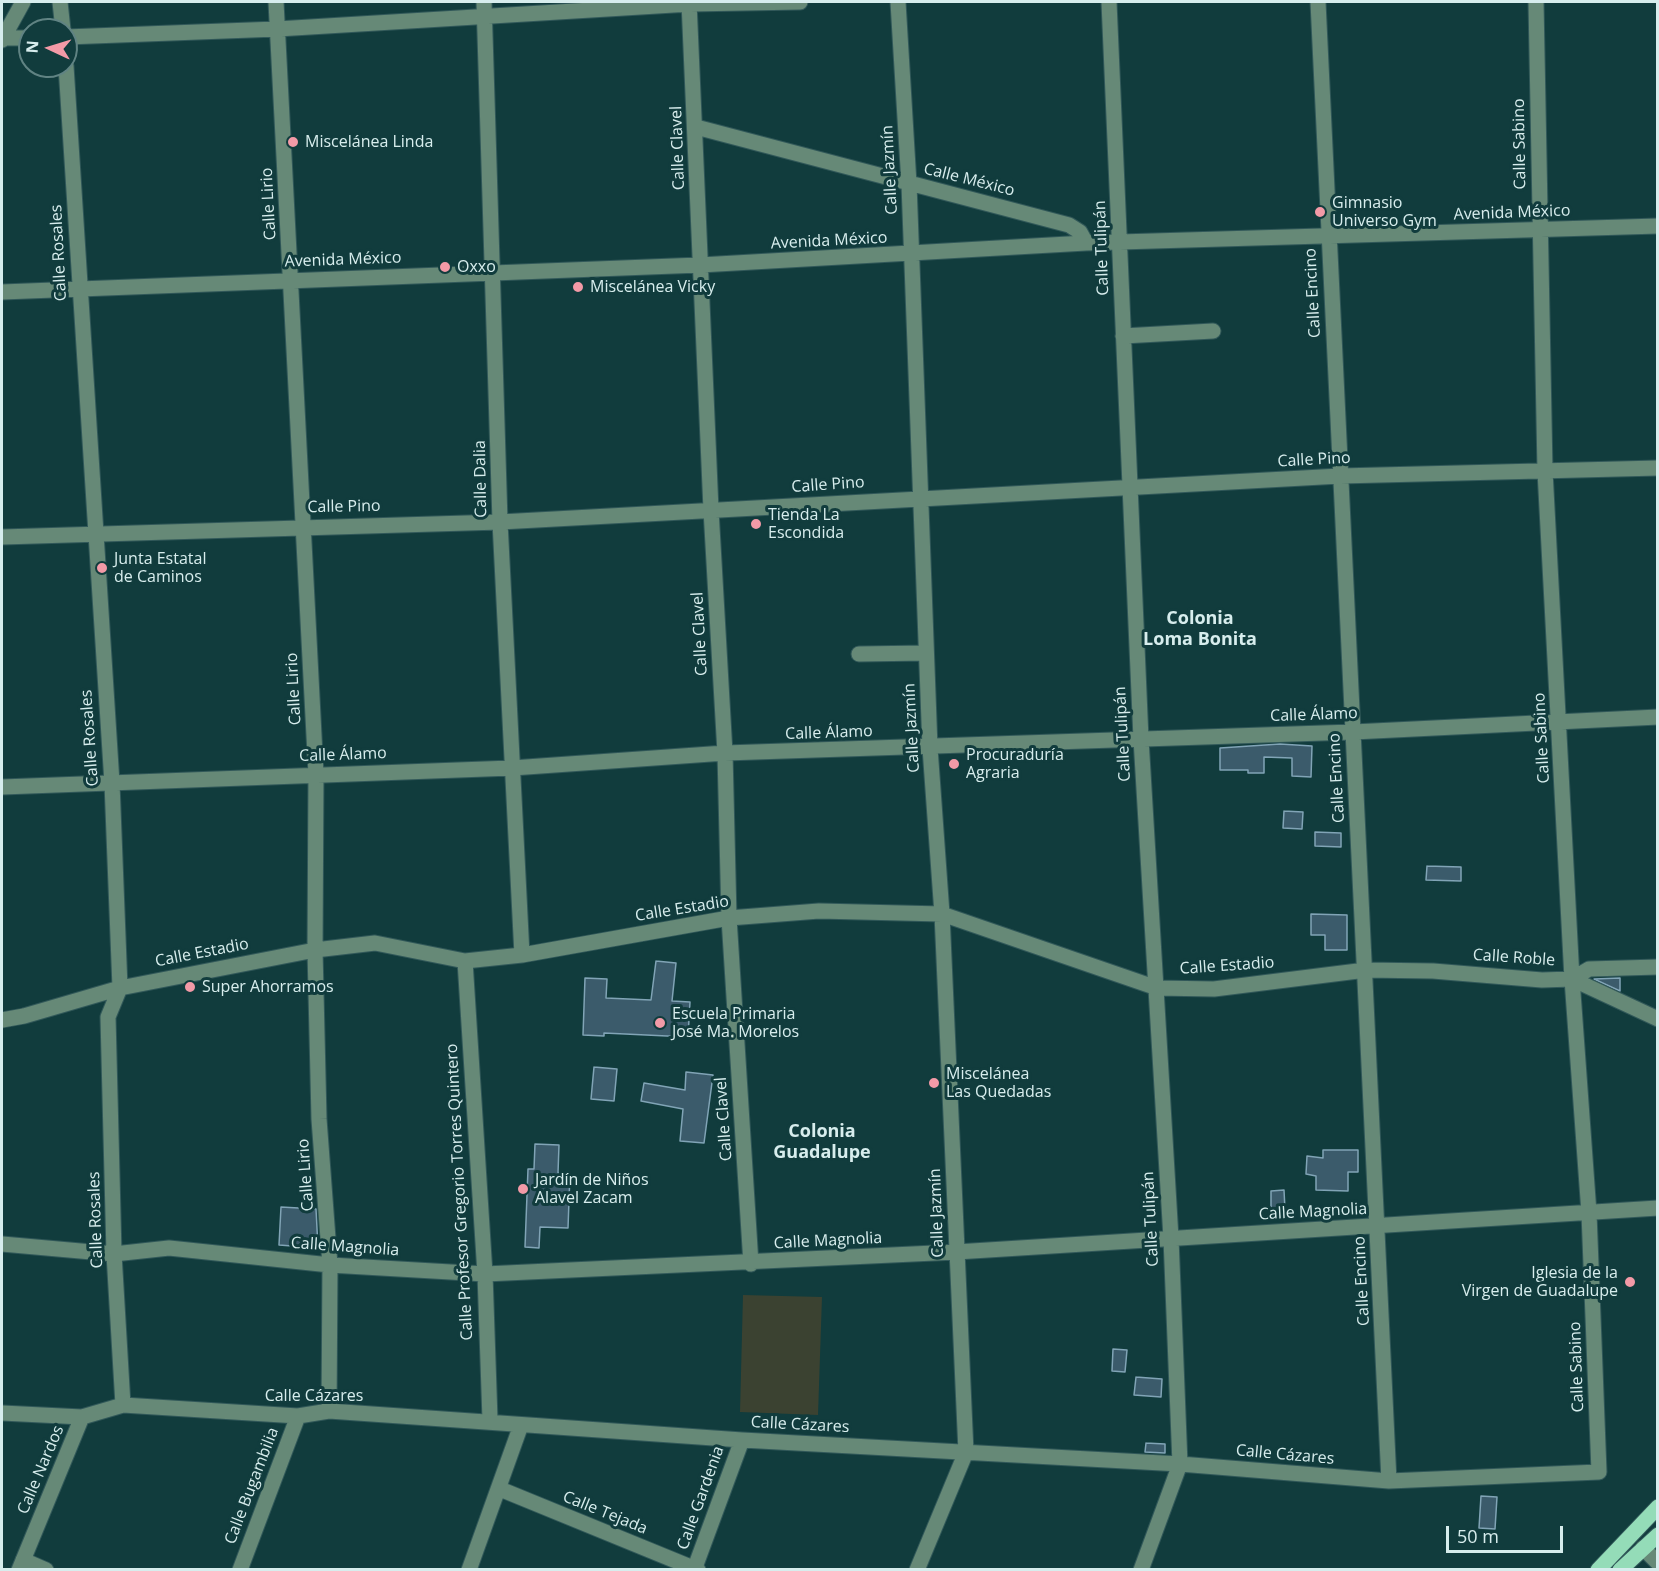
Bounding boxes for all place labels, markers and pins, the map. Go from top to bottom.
place label: Miscelánea Linda [305,132,433,152]
marker: Miscelánea Linda [286,135,300,149]
place label: Gimnasio Universo Gym [1332,193,1437,231]
marker: Gimnasio Universo Gym [1313,205,1327,219]
place label: Oxxo [457,257,496,277]
marker: Oxxo [438,260,452,274]
place label: Miscelánea Vicky [590,277,715,297]
marker: Miscelánea Vicky [571,280,585,294]
place label: Tienda La Escondida [768,505,844,543]
marker: Tienda La Escondida [749,517,763,531]
place label: Junta Estatal de Caminos [114,549,206,587]
marker: Junta Estatal de Caminos [95,561,109,575]
place label: Procuraduría Agraria [966,745,1064,783]
marker: Procuraduría Agraria [947,757,961,771]
place label: Super Ahorramos [202,977,334,997]
marker: Super Ahorramos [183,980,197,994]
place label: Escuela Primaria José Ma. Morelos [672,1004,799,1042]
marker: Escuela Primaria José Ma. Morelos [653,1016,667,1030]
place label: Miscelánea Las Quedadas [946,1064,1051,1102]
marker: Miscelánea Las Quedadas [927,1076,941,1090]
place label: Jardín de Niños Alavel Zacam [535,1170,649,1208]
marker: Jardín de Niños Alavel Zacam [516,1182,530,1196]
place label: Iglesia de la Virgen de Guadalupe [1462,1263,1618,1301]
marker: Iglesia de la Virgen de Guadalupe [1623,1275,1637,1289]

